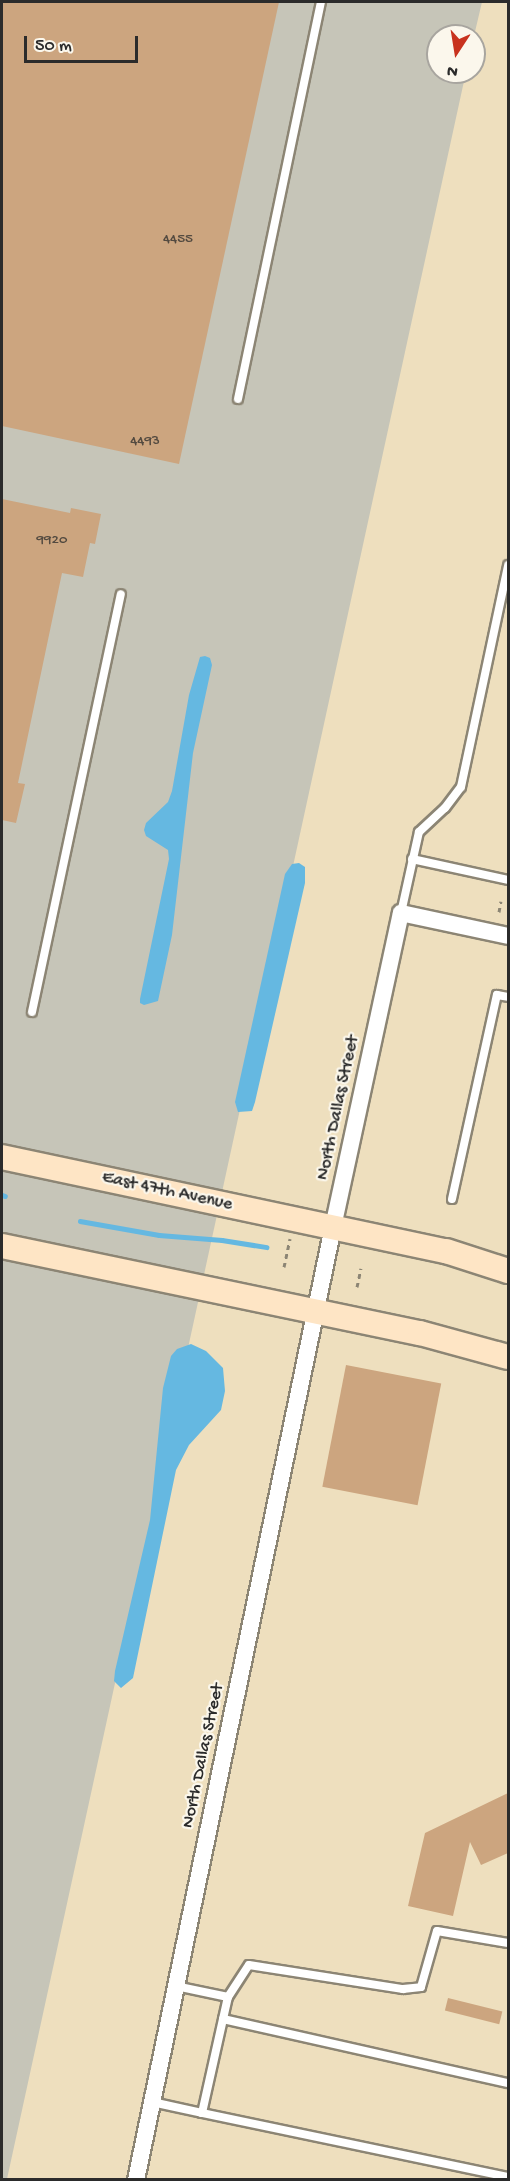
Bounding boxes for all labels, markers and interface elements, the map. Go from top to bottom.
scale bar [27,24,141,62]
north arrow [426,24,486,84]
text: 50 m [35,36,72,57]
text: N [445,60,460,81]
house number: 4455 [163,231,193,249]
house number: 4493 [130,433,160,451]
house number: 9920 [37,532,67,550]
street label: North Dallas Street [313,1034,365,1182]
street label: East 47th Avenue [100,1168,234,1216]
street label: North Dallas Street [178,1682,230,1830]

